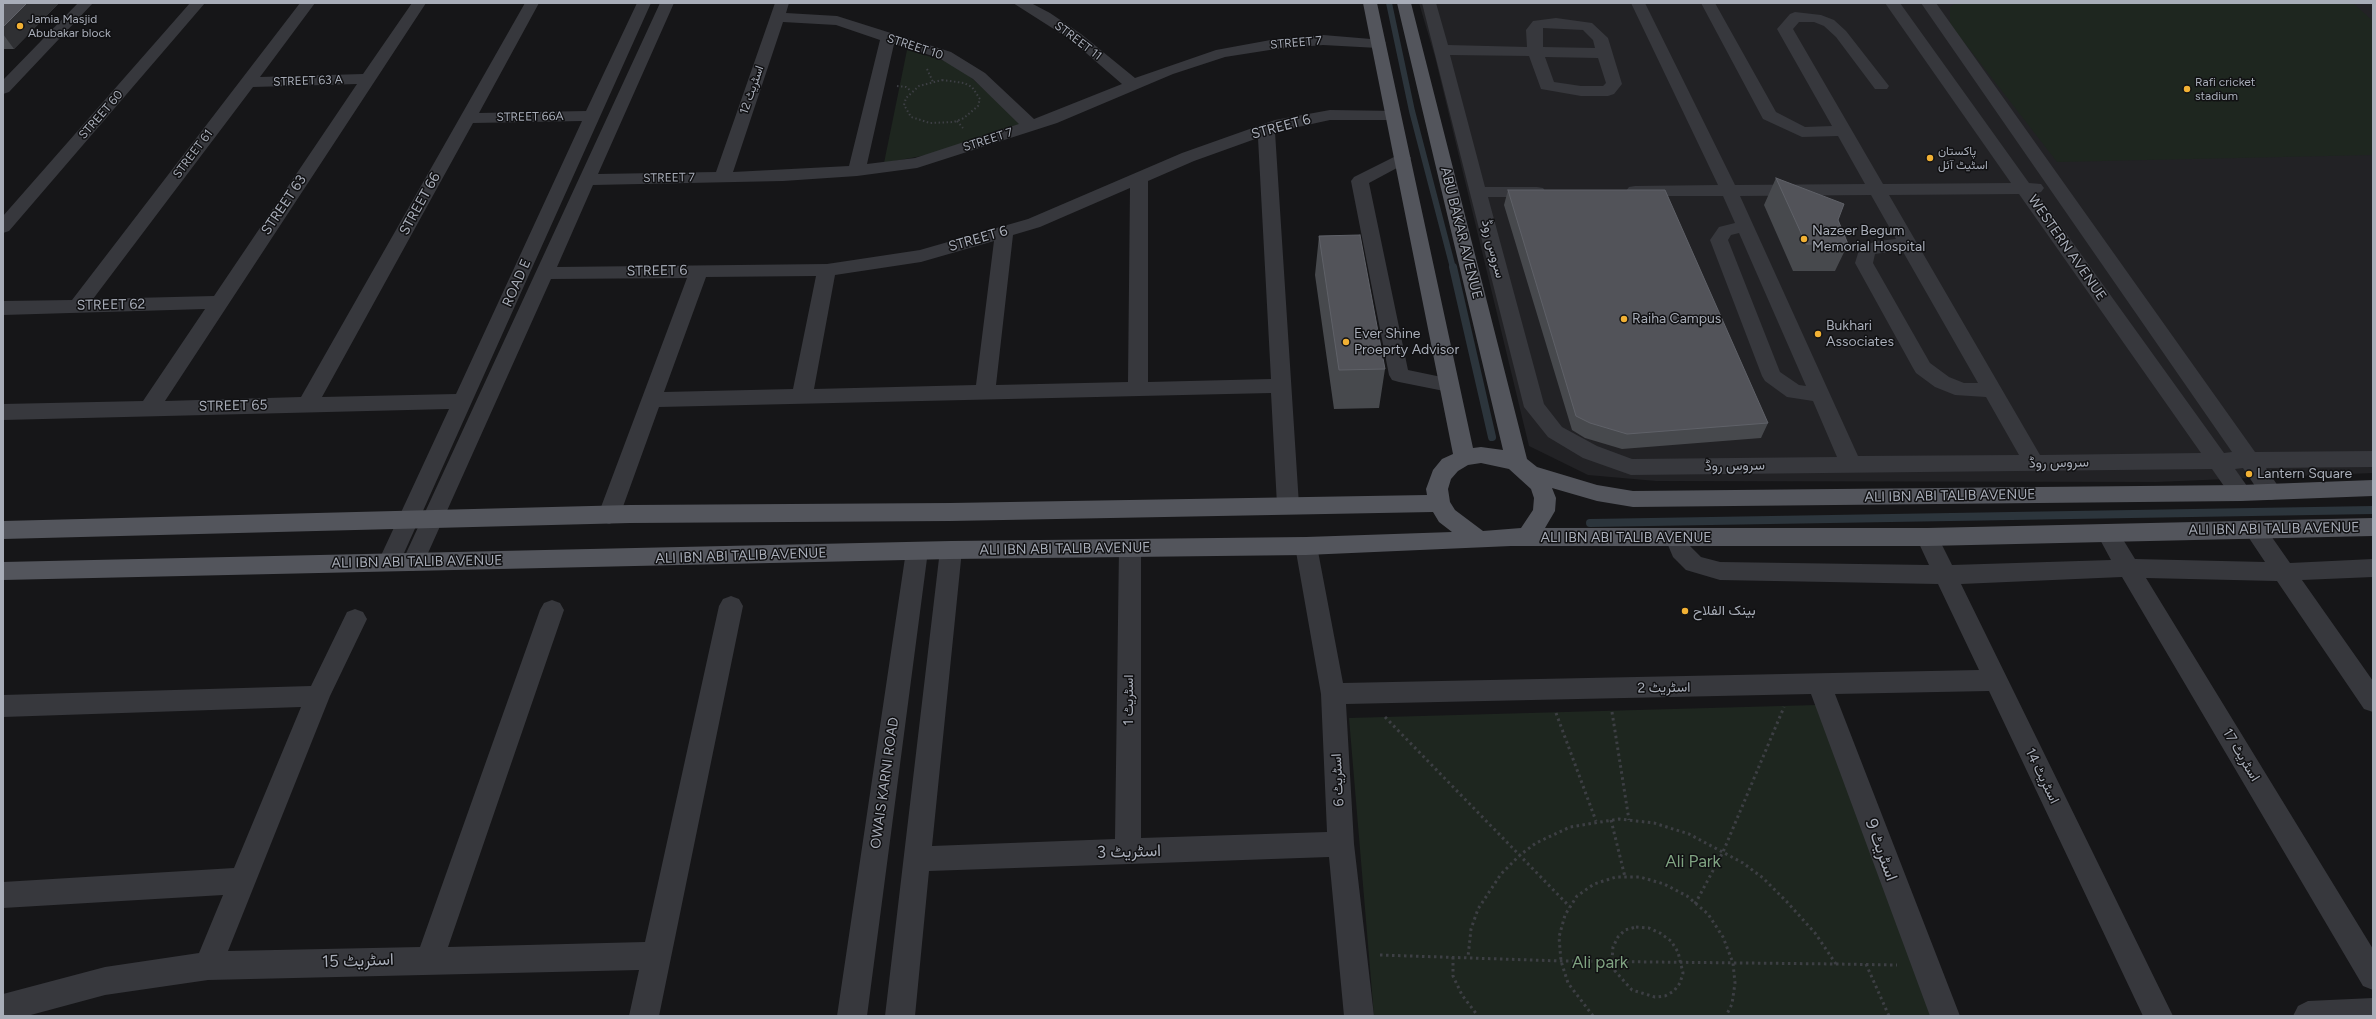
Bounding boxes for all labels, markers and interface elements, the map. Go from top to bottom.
place label: Jamia Masjid Abubakar block [28,12,111,40]
street label: STREET 11 [1052,19,1104,63]
marker: Jamia Masjid Abubakar block [15,21,25,31]
street label: STREET 10 [885,31,945,63]
street label: STREET 7 [1270,34,1322,52]
street label: اسٹریٹ 12 [737,64,767,116]
street label: STREET 63 A [273,73,343,89]
place label: Rafi cricket stadium [2195,75,2255,103]
marker: Rafi cricket stadium [2182,84,2192,94]
street label: STREET 60 [76,88,126,142]
street label: STREET 66A [496,109,564,125]
street label: STREET 6 [1249,111,1313,143]
street label: STREET 7 [961,125,1015,155]
street label: STREET 61 [170,127,216,181]
place label: پاکستان اسٹیٹ آئل [1938,144,1988,172]
marker: پاکستان اسٹیٹ آئل [1925,153,1935,163]
street label: ABU BAKAR AVENUE [1436,165,1486,301]
street label: STREET 66 [396,170,444,238]
street label: STREET 7 [643,170,695,186]
street label: STREET 63 [258,172,310,238]
street label: WESTERN AVENUE [2024,192,2110,304]
street label: سروس روڈ [1478,218,1508,280]
street label: STREET 6 [946,223,1010,255]
place label: Nazeer Begum Memorial Hospital [1812,223,1925,256]
marker: Nazeer Begum Memorial Hospital [1799,234,1809,244]
street label: ROAD E [499,257,535,309]
street label: STREET 6 [626,262,688,280]
street label: STREET 62 [77,296,145,314]
place label: Raiha Campus [1632,311,1721,327]
marker: Raiha Campus [1619,314,1629,324]
place label: Bukhari Associates [1826,318,1894,350]
place label: Ever Shine Proeprty Advisor [1354,326,1459,358]
marker: Bukhari Associates [1813,329,1823,339]
marker: Ever Shine Proeprty Advisor [1341,337,1351,347]
street label: STREET 65 [198,397,268,415]
street label: سروس روڈ [2029,454,2089,472]
street label: سروس روڈ [1705,457,1765,475]
place label: Lantern Square [2257,466,2352,482]
marker: Lantern Square [2244,469,2254,479]
street label: ALI IBN ABI TALIB AVENUE [1864,486,2036,506]
street label: ALI IBN ABI TALIB AVENUE [2188,519,2360,539]
street label: ALI IBN ABI TALIB AVENUE [1540,530,1712,546]
street label: ALI IBN ABI TALIB AVENUE [979,539,1151,559]
street label: ALI IBN ABI TALIB AVENUE [655,545,827,567]
street label: ALI IBN ABI TALIB AVENUE [331,552,503,572]
place label: بینک الفلاح [1693,603,1756,619]
marker: بینک الفلاح [1680,606,1690,616]
street label: اسٹریٹ 1 [1121,674,1137,726]
street label: اسٹریٹ 2 [1637,679,1691,697]
street label: OWAIS KARNI ROAD [867,716,903,850]
street label: اسٹریٹ 17 [2219,726,2263,784]
street label: اسٹریٹ 14 [2021,745,2063,807]
street label: اسٹریٹ 6 [1328,753,1348,807]
street label: اسٹریٹ 9 [1860,816,1902,884]
street label: اسٹریٹ 3 [1097,841,1161,863]
park label: Ali Park [1665,852,1721,872]
street label: اسٹریٹ 15 [322,950,394,972]
park label: Ali park [1572,953,1628,973]

